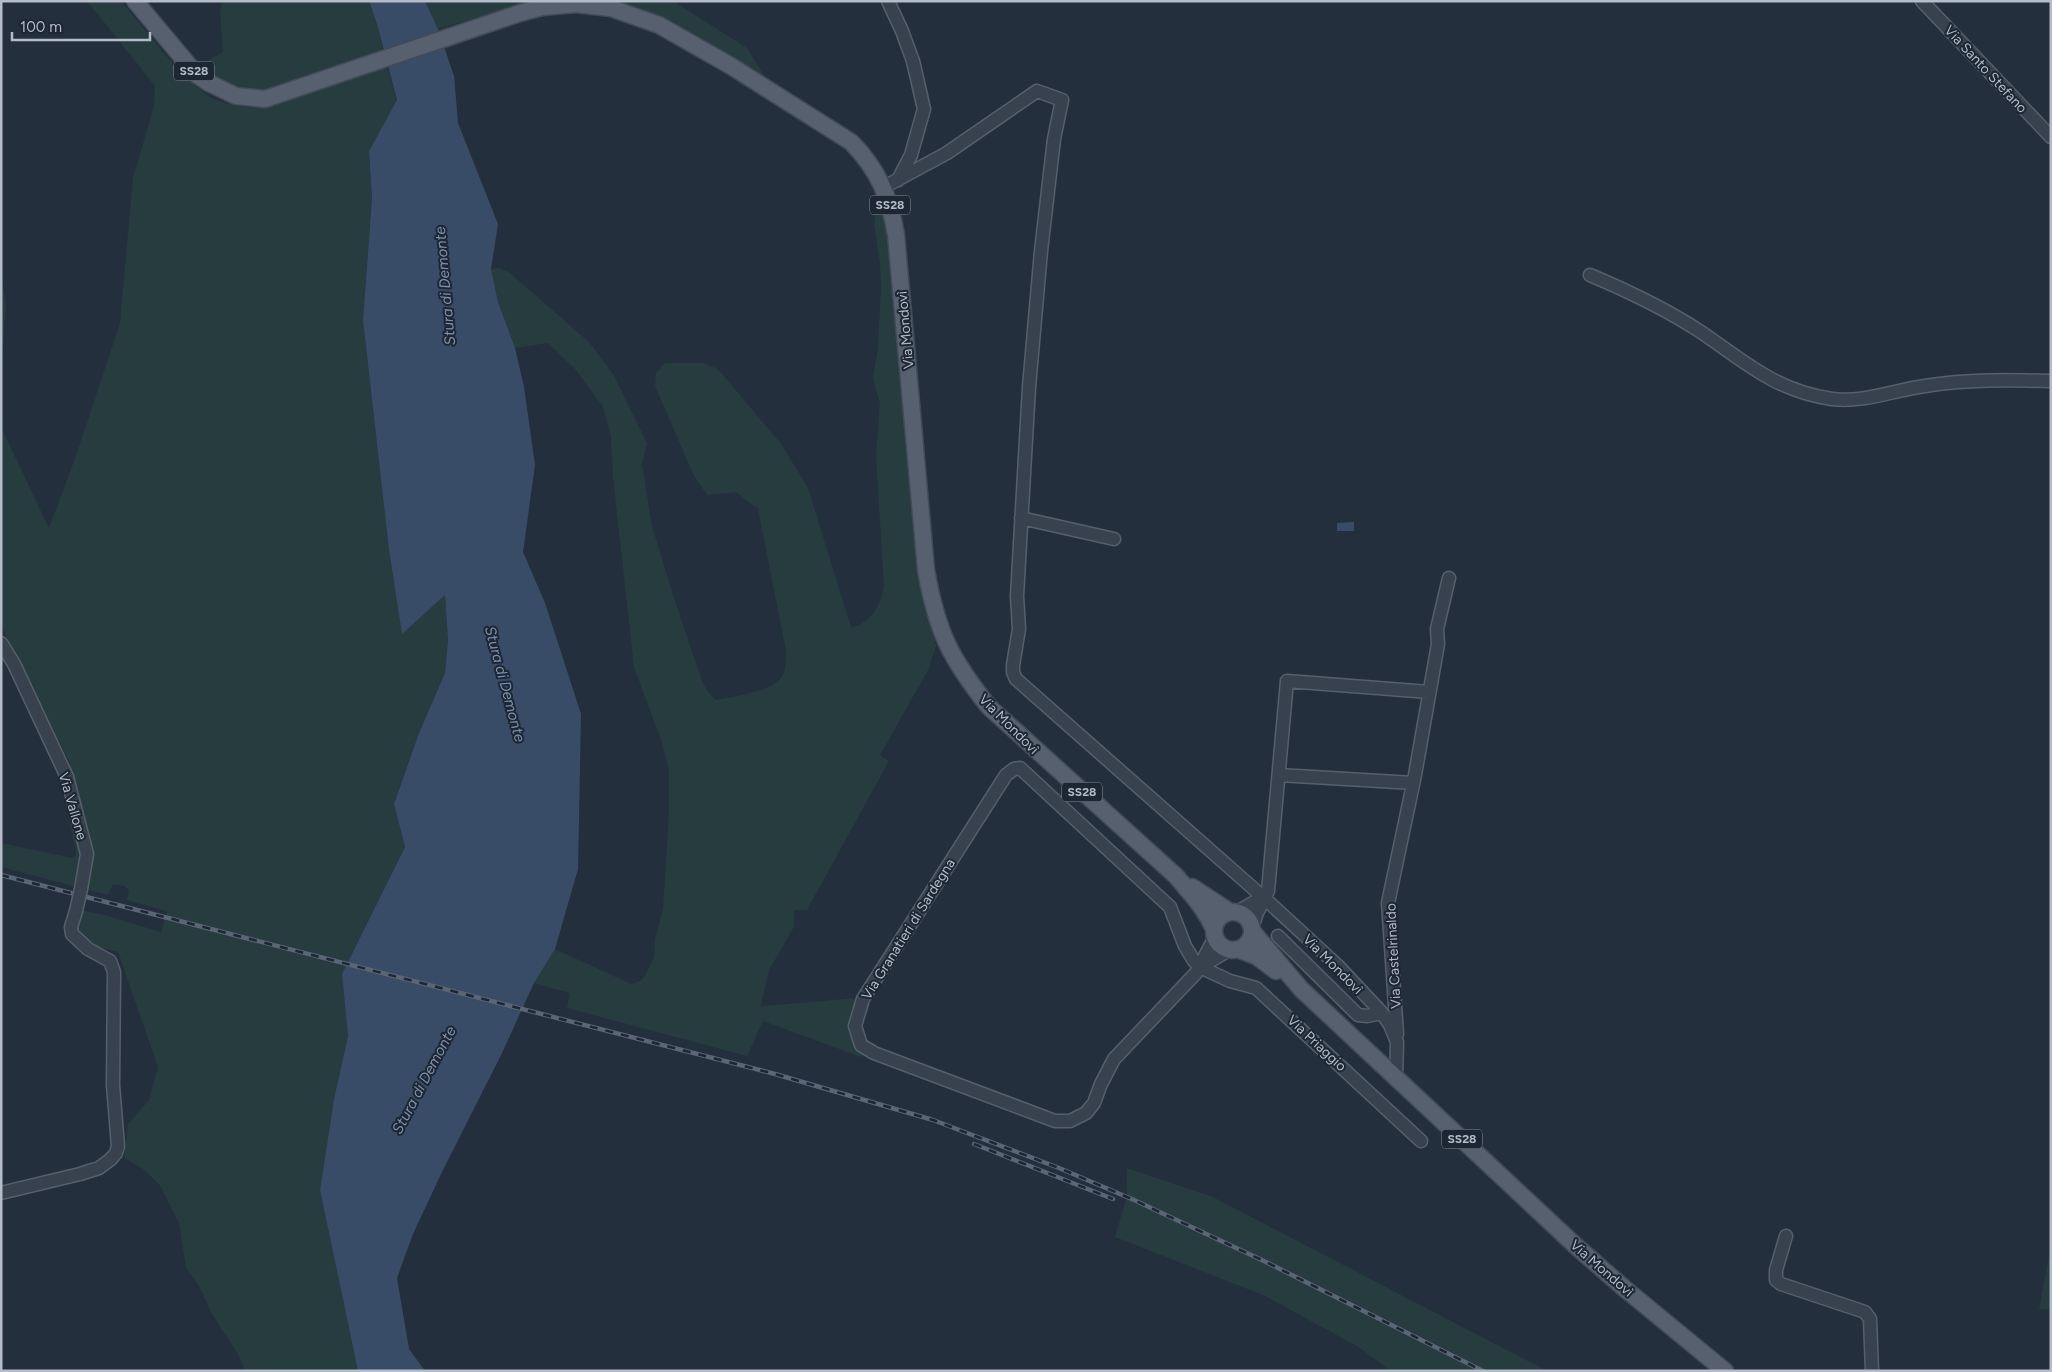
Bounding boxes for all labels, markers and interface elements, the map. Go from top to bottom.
scale bar [12,10,150,42]
text: 100 m [20,18,62,36]
street label: Via Santo Stefano [1941,22,2031,117]
road number: SS28 [174,61,214,80]
road number: SS28 [870,196,910,214]
water label: Stura di Demonte [431,226,459,346]
street label: Via Mondovì [894,290,917,370]
water label: Stura di Demonte [481,624,529,744]
street label: Via Mondovì [975,691,1043,758]
street label: Via Vallone [55,770,90,842]
road number: SS28 [1062,782,1102,802]
street label: Via Granatieri di Sardegna [858,856,959,1003]
street label: Via Castelrinaldo [1382,903,1405,1009]
street label: Via Mondovì [1299,931,1367,998]
street label: Via Priaggio [1284,1012,1350,1075]
water label: Stura di Demonte [388,1023,460,1137]
road number: SS28 [1442,1130,1482,1148]
street label: Via Mondovì [1567,1236,1637,1301]

